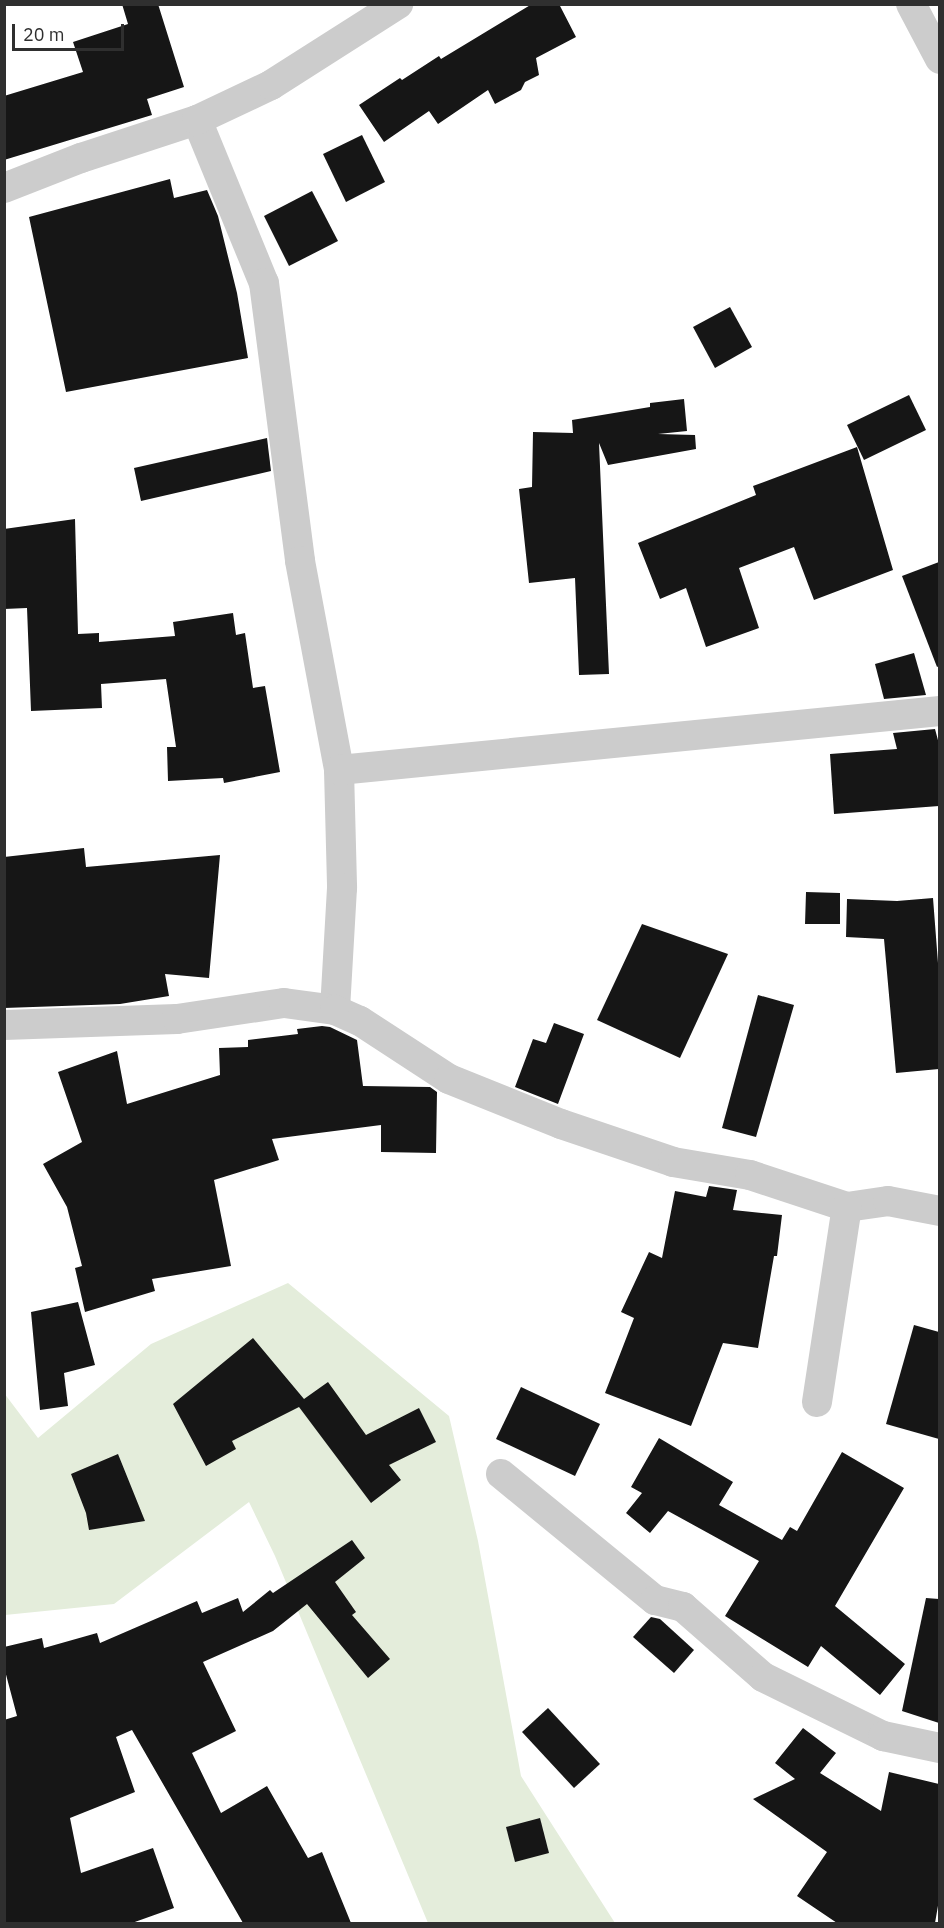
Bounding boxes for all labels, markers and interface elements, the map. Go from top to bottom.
scale bar [15,12,128,50]
text: 20 m [23,23,65,46]

